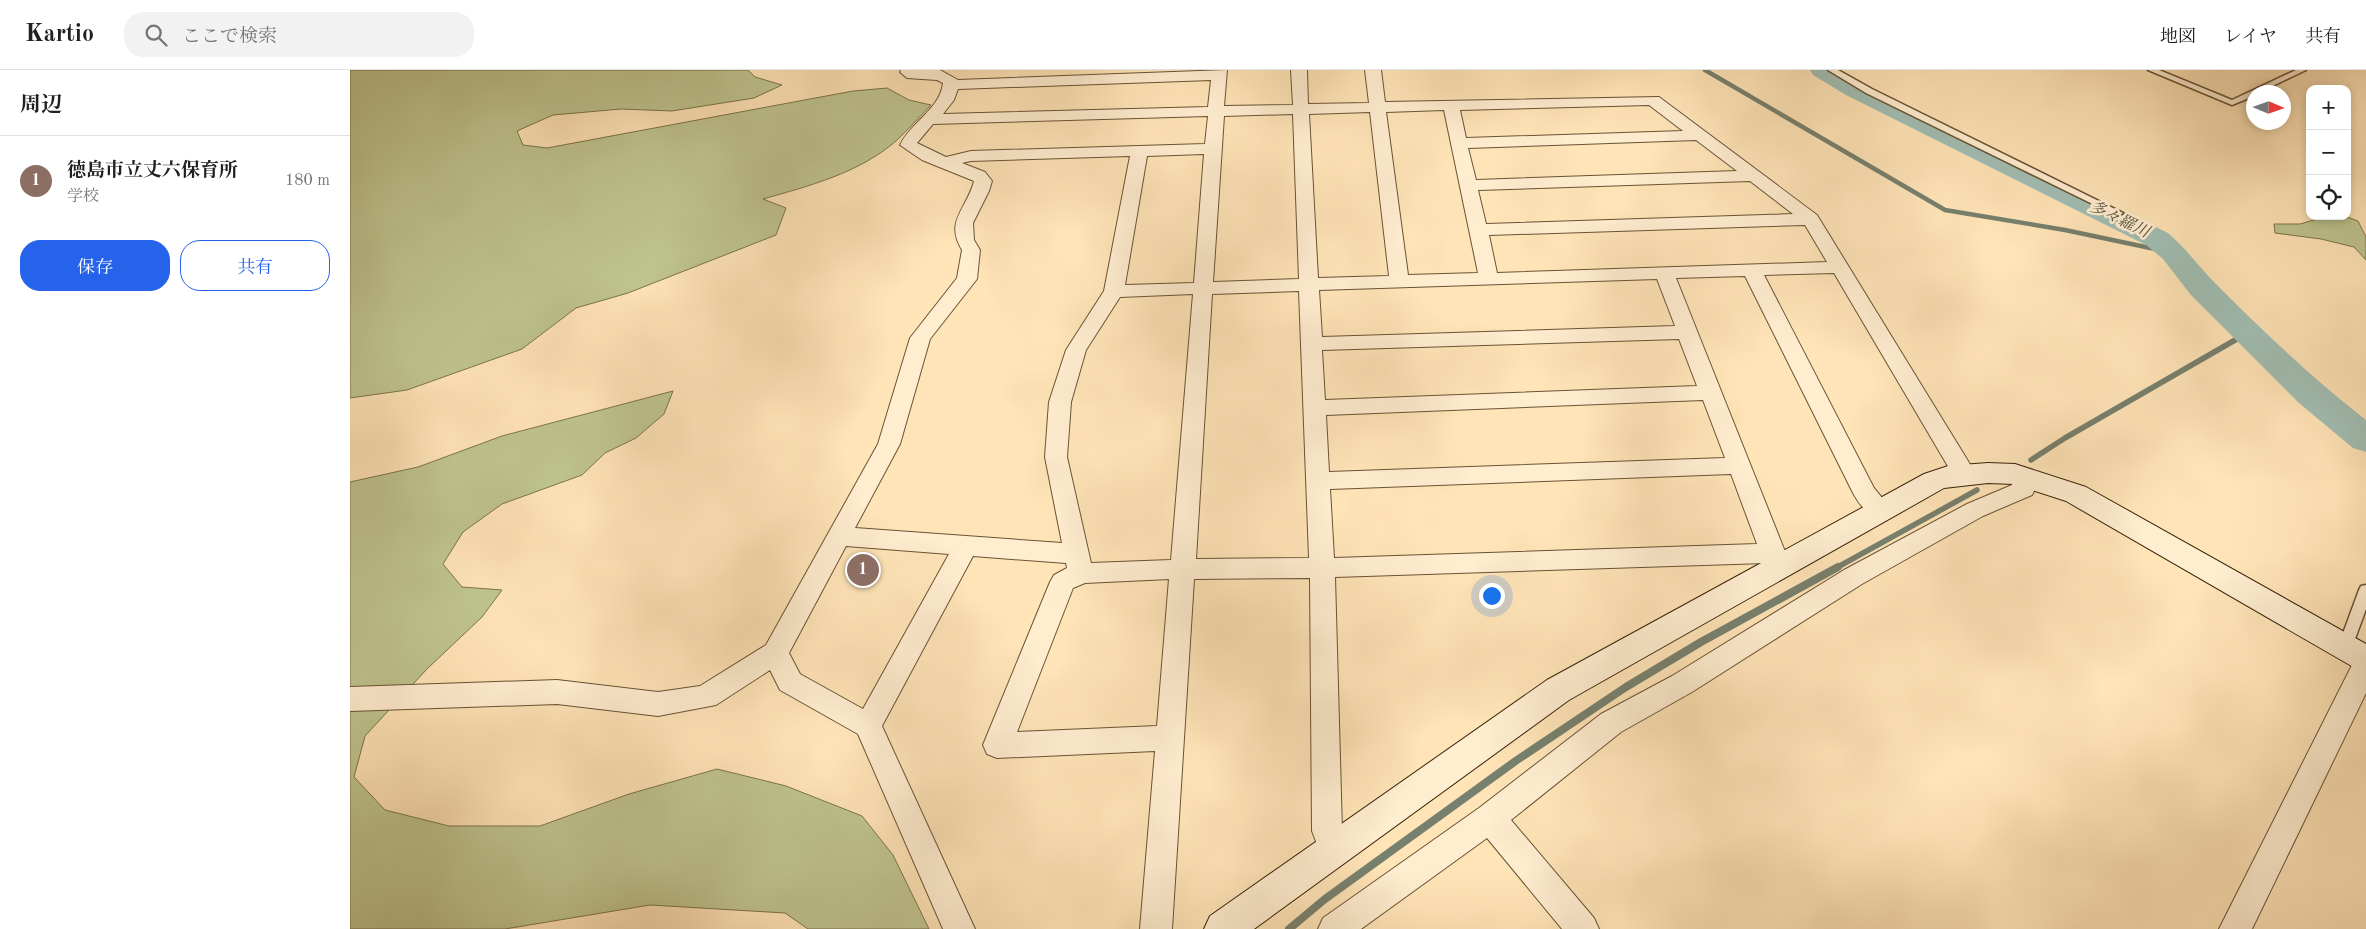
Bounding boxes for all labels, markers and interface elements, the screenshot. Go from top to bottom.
search box [124,12,474,57]
icon: search [142,21,170,49]
text: Kartio [25,23,94,47]
text: ここで検索 [182,28,277,47]
text: 地図 [2160,28,2196,46]
text: レイヤ [2224,28,2277,46]
text: 共有 [2305,28,2341,46]
north arrow [2246,85,2291,130]
map controls [2306,85,2351,220]
button: + [2306,85,2351,130]
text: 周辺 [20,95,62,116]
button: − [2306,130,2351,175]
text: 徳島市立丈六保育所 [67,162,238,181]
text: 1 [31,173,41,189]
text: 180 m [285,173,330,189]
button: locate [2306,175,2351,220]
text: 学校 [67,189,99,205]
water label: 多々羅川 [2087,197,2154,242]
button: 保存 [20,240,170,291]
button: 共有 [180,240,330,291]
pin: 1 [847,551,879,589]
your location [1479,583,1505,609]

